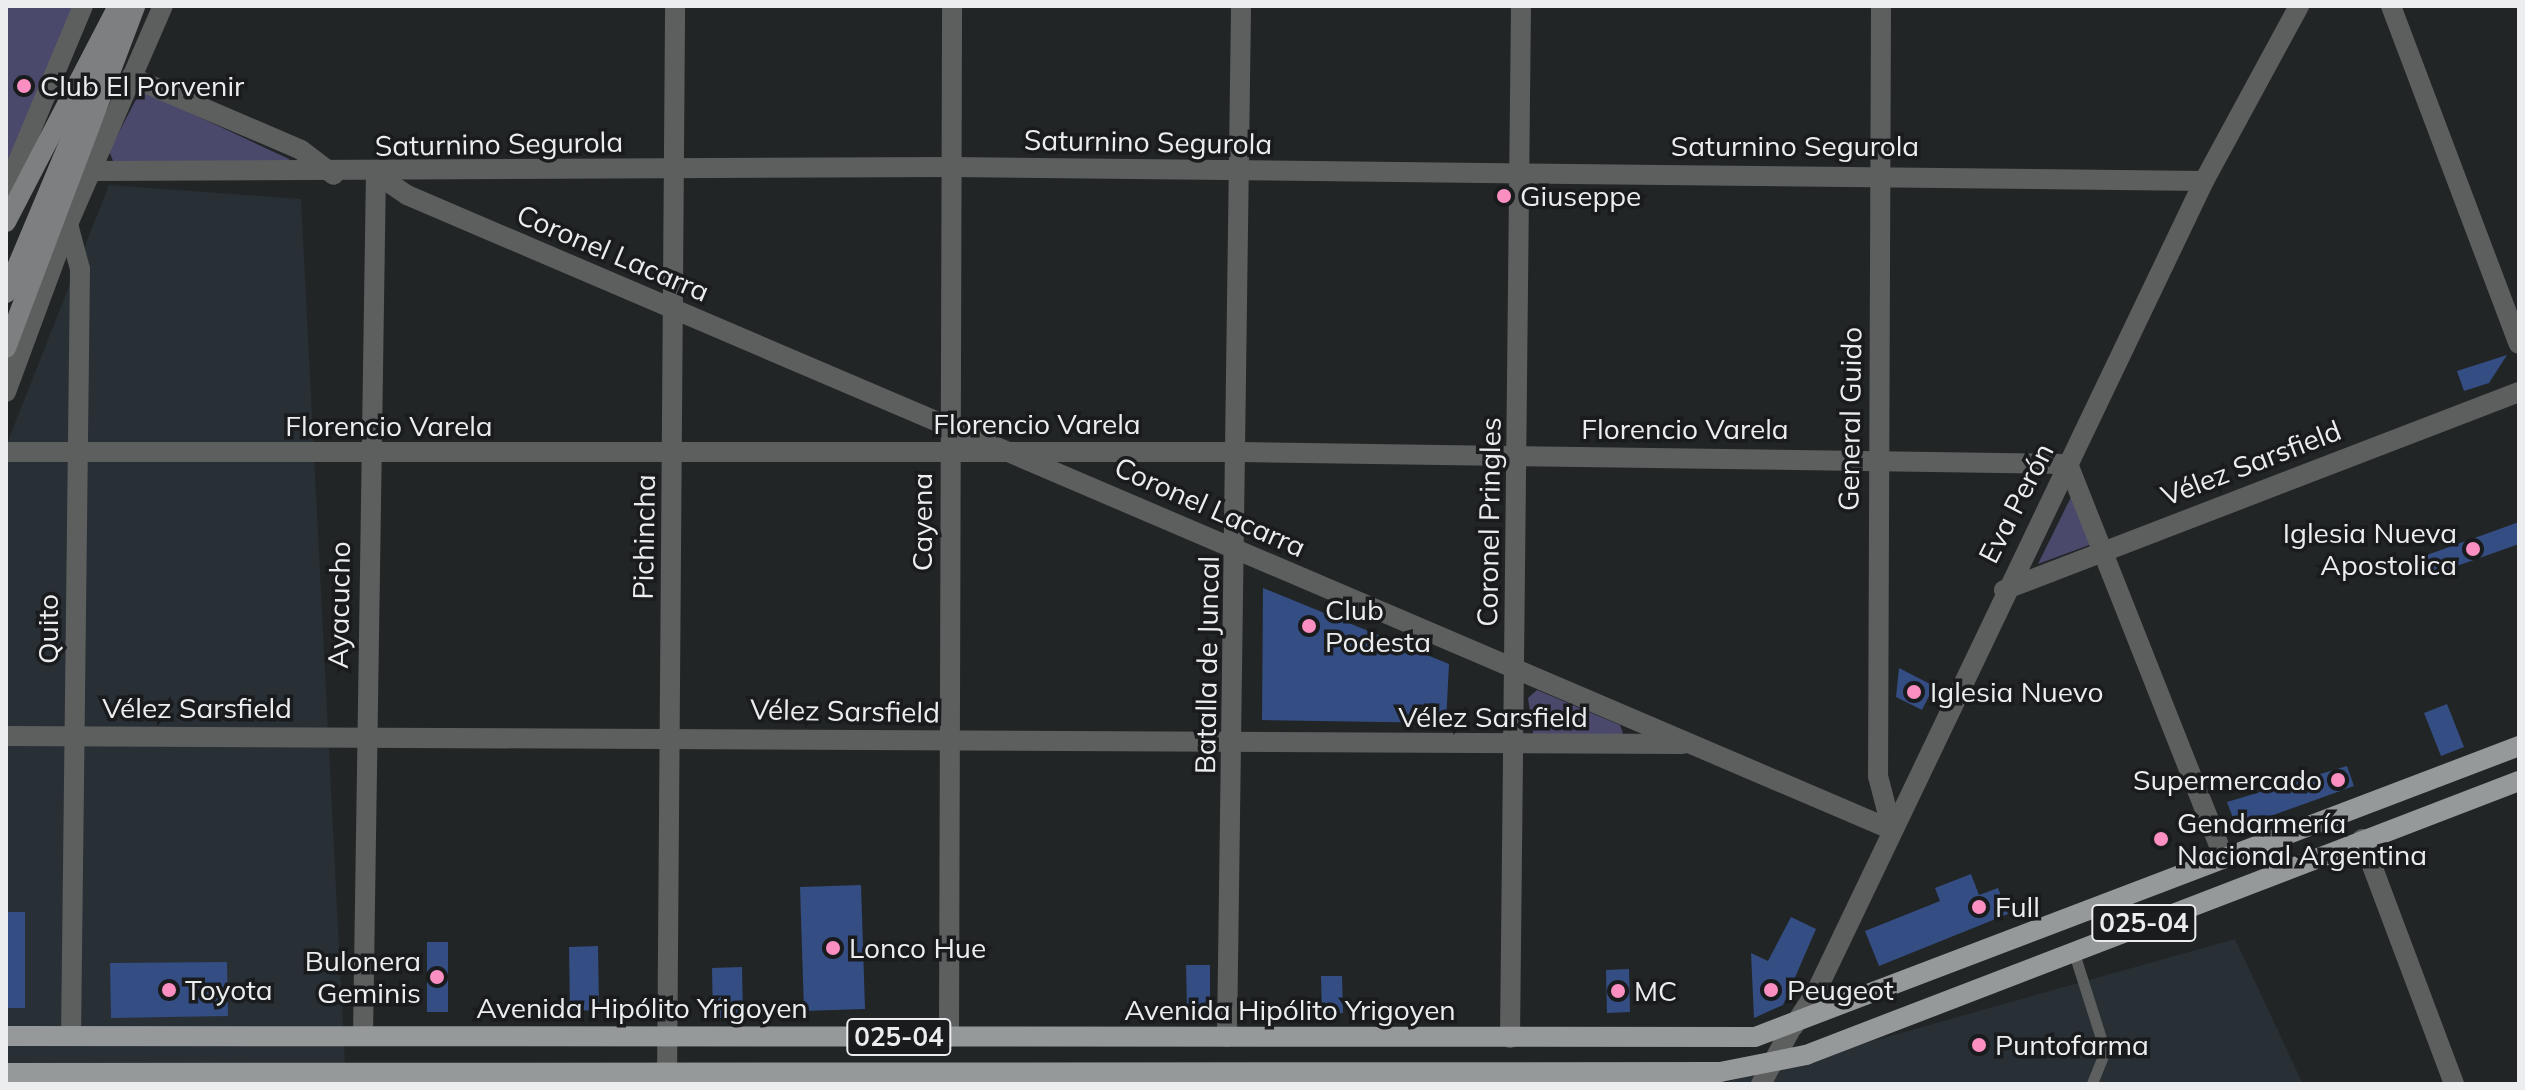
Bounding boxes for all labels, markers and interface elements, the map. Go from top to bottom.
place label: Club El Porvenir [40,69,244,103]
marker: Club El Porvenir [15,77,33,95]
street label: Saturnino Segurola [1024,123,1272,161]
street label: Saturnino Segurola [375,125,623,163]
street label: Saturnino Segurola [1671,129,1919,163]
place label: Giuseppe [1520,179,1641,213]
marker: Giuseppe [1495,187,1513,205]
street label: Coronel Lacarra [512,197,714,309]
street label: General Guido [1832,327,1868,511]
street label: Florencio Varela [933,407,1141,441]
street label: Florencio Varela [285,409,493,443]
street label: Florencio Varela [1581,412,1789,446]
street label: Vélez Sarsfield [2156,413,2346,513]
street label: Coronel Pringles [1470,417,1508,627]
street label: Eva Perón [1971,437,2061,569]
street label: Coronel Lacarra [1109,450,1311,564]
street label: Cayena [905,473,939,571]
street label: Pichincha [626,474,662,600]
place label: Iglesia Nueva Apostolica [2283,516,2457,582]
marker: Iglesia Nueva Apostolica [2464,540,2482,558]
street label: Ayacucho [321,541,357,669]
street label: Batalla de Juncal [1188,556,1226,774]
place label: Club Podesta [1325,593,1431,659]
street label: Quito [31,594,65,664]
marker: Club Podesta [1300,617,1318,635]
place label: Iglesia Nuevo [1930,675,2103,709]
marker: Iglesia Nuevo [1905,683,1923,701]
street label: Vélez Sarsfield [102,691,292,725]
street label: Vélez Sarsfield [750,693,940,729]
street label: Vélez Sarsfield [1398,700,1588,734]
place label: Supermercado [2133,763,2322,797]
marker: Supermercado [2329,771,2347,789]
place label: Gendarmería Nacional Argentina [2177,806,2427,872]
marker: Gendarmería Nacional Argentina [2152,830,2170,848]
place label: Full [1995,890,2040,924]
marker: Full [1970,898,1988,916]
road number: 025-04 [2090,901,2198,945]
place label: Lonco Hue [849,931,986,965]
marker: Lonco Hue [824,939,842,957]
place label: Bulonera Geminis [305,944,421,1010]
marker: Bulonera Geminis [428,968,446,986]
place label: Toyota [185,973,273,1007]
place label: Peugeot [1787,973,1894,1007]
place label: MC [1634,974,1677,1008]
marker: Toyota [160,981,178,999]
marker: Peugeot [1762,981,1780,999]
marker: MC [1609,982,1627,1000]
street label: Avenida Hipólito Yrigoyen [476,991,808,1025]
street label: Avenida Hipólito Yrigoyen [1124,993,1456,1027]
road number: 025-04 [845,1015,953,1059]
place label: Puntofarma [1995,1028,2149,1062]
marker: Puntofarma [1970,1036,1988,1054]

